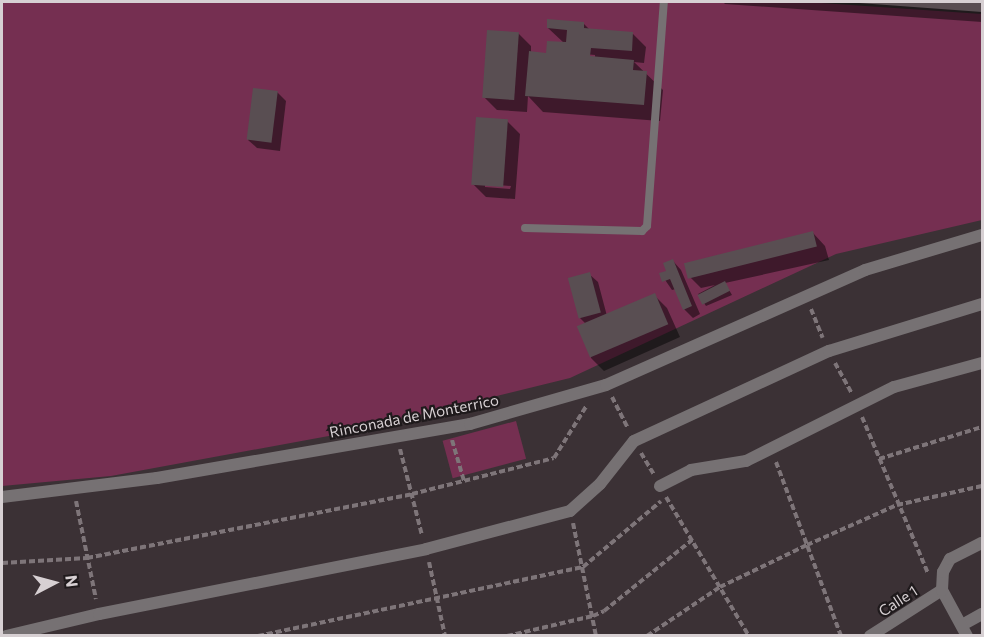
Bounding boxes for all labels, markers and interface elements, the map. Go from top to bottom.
street label: Rinconada de Monterrico [328,391,500,441]
north arrow [24,553,84,613]
text: N [62,574,82,588]
street label: Calle 1 [875,582,921,620]

